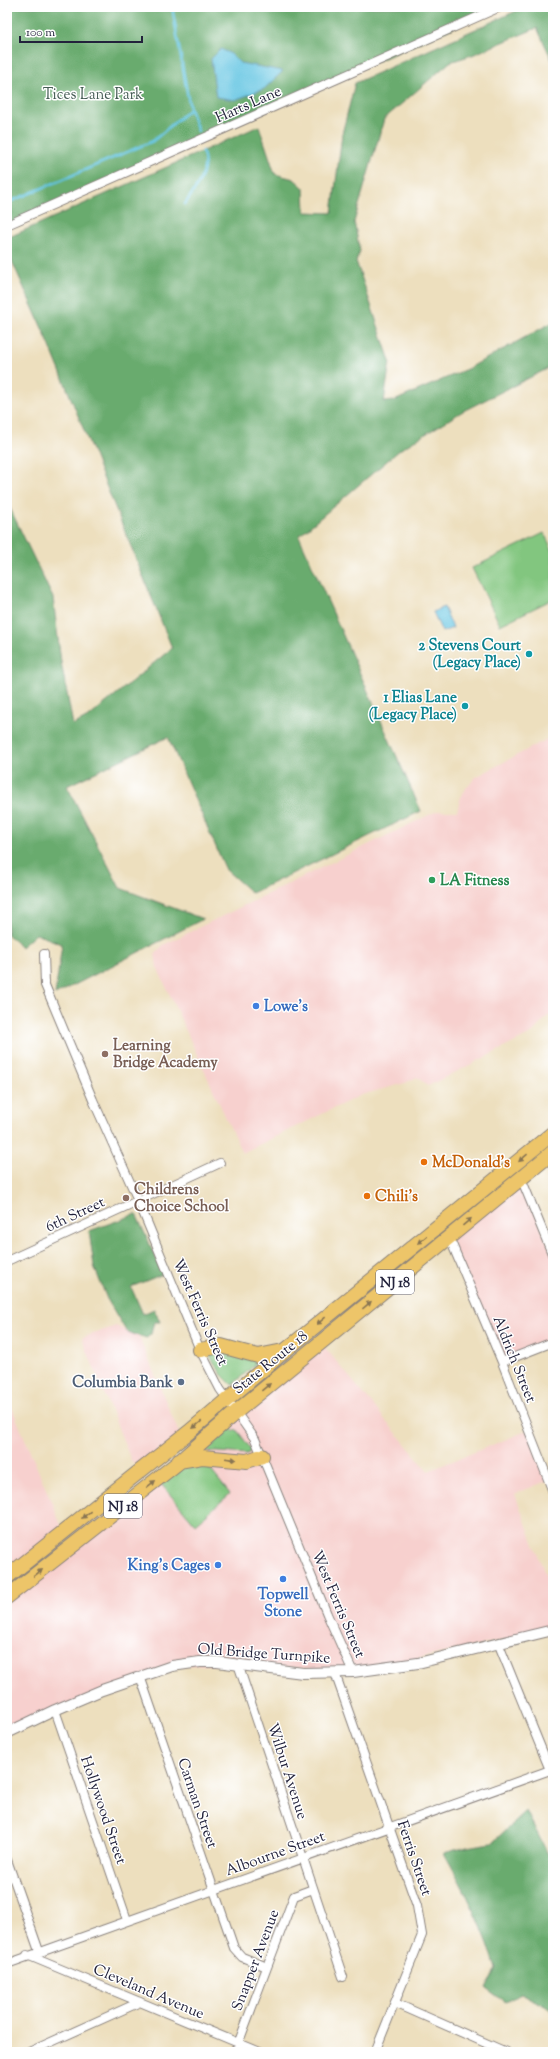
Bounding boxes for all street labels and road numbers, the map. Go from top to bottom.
street label: Harts Lane [212,82,285,129]
street label: 6th Street [43,1192,109,1238]
street label: West Ferris Street [167,1256,233,1369]
road number: NJ 18 [376,1270,414,1294]
street label: Aldrich Street [487,1313,541,1406]
street label: State Route 18 [229,1326,313,1400]
road number: NJ 18 [104,1494,142,1518]
street label: West Ferris Street [306,1548,370,1662]
street label: Old Bridge Turnpike [197,1639,331,1670]
street label: Wilbur Avenue [261,1721,312,1822]
street label: Hollywood Street [74,1754,131,1867]
street label: Carman Street [171,1755,222,1852]
street label: Ferris Street [391,1818,436,1899]
street label: Albourne Street [223,1827,328,1882]
street label: Snapper Avenue [227,1907,285,2014]
street label: Cleveland Avenue [90,1959,207,2025]

